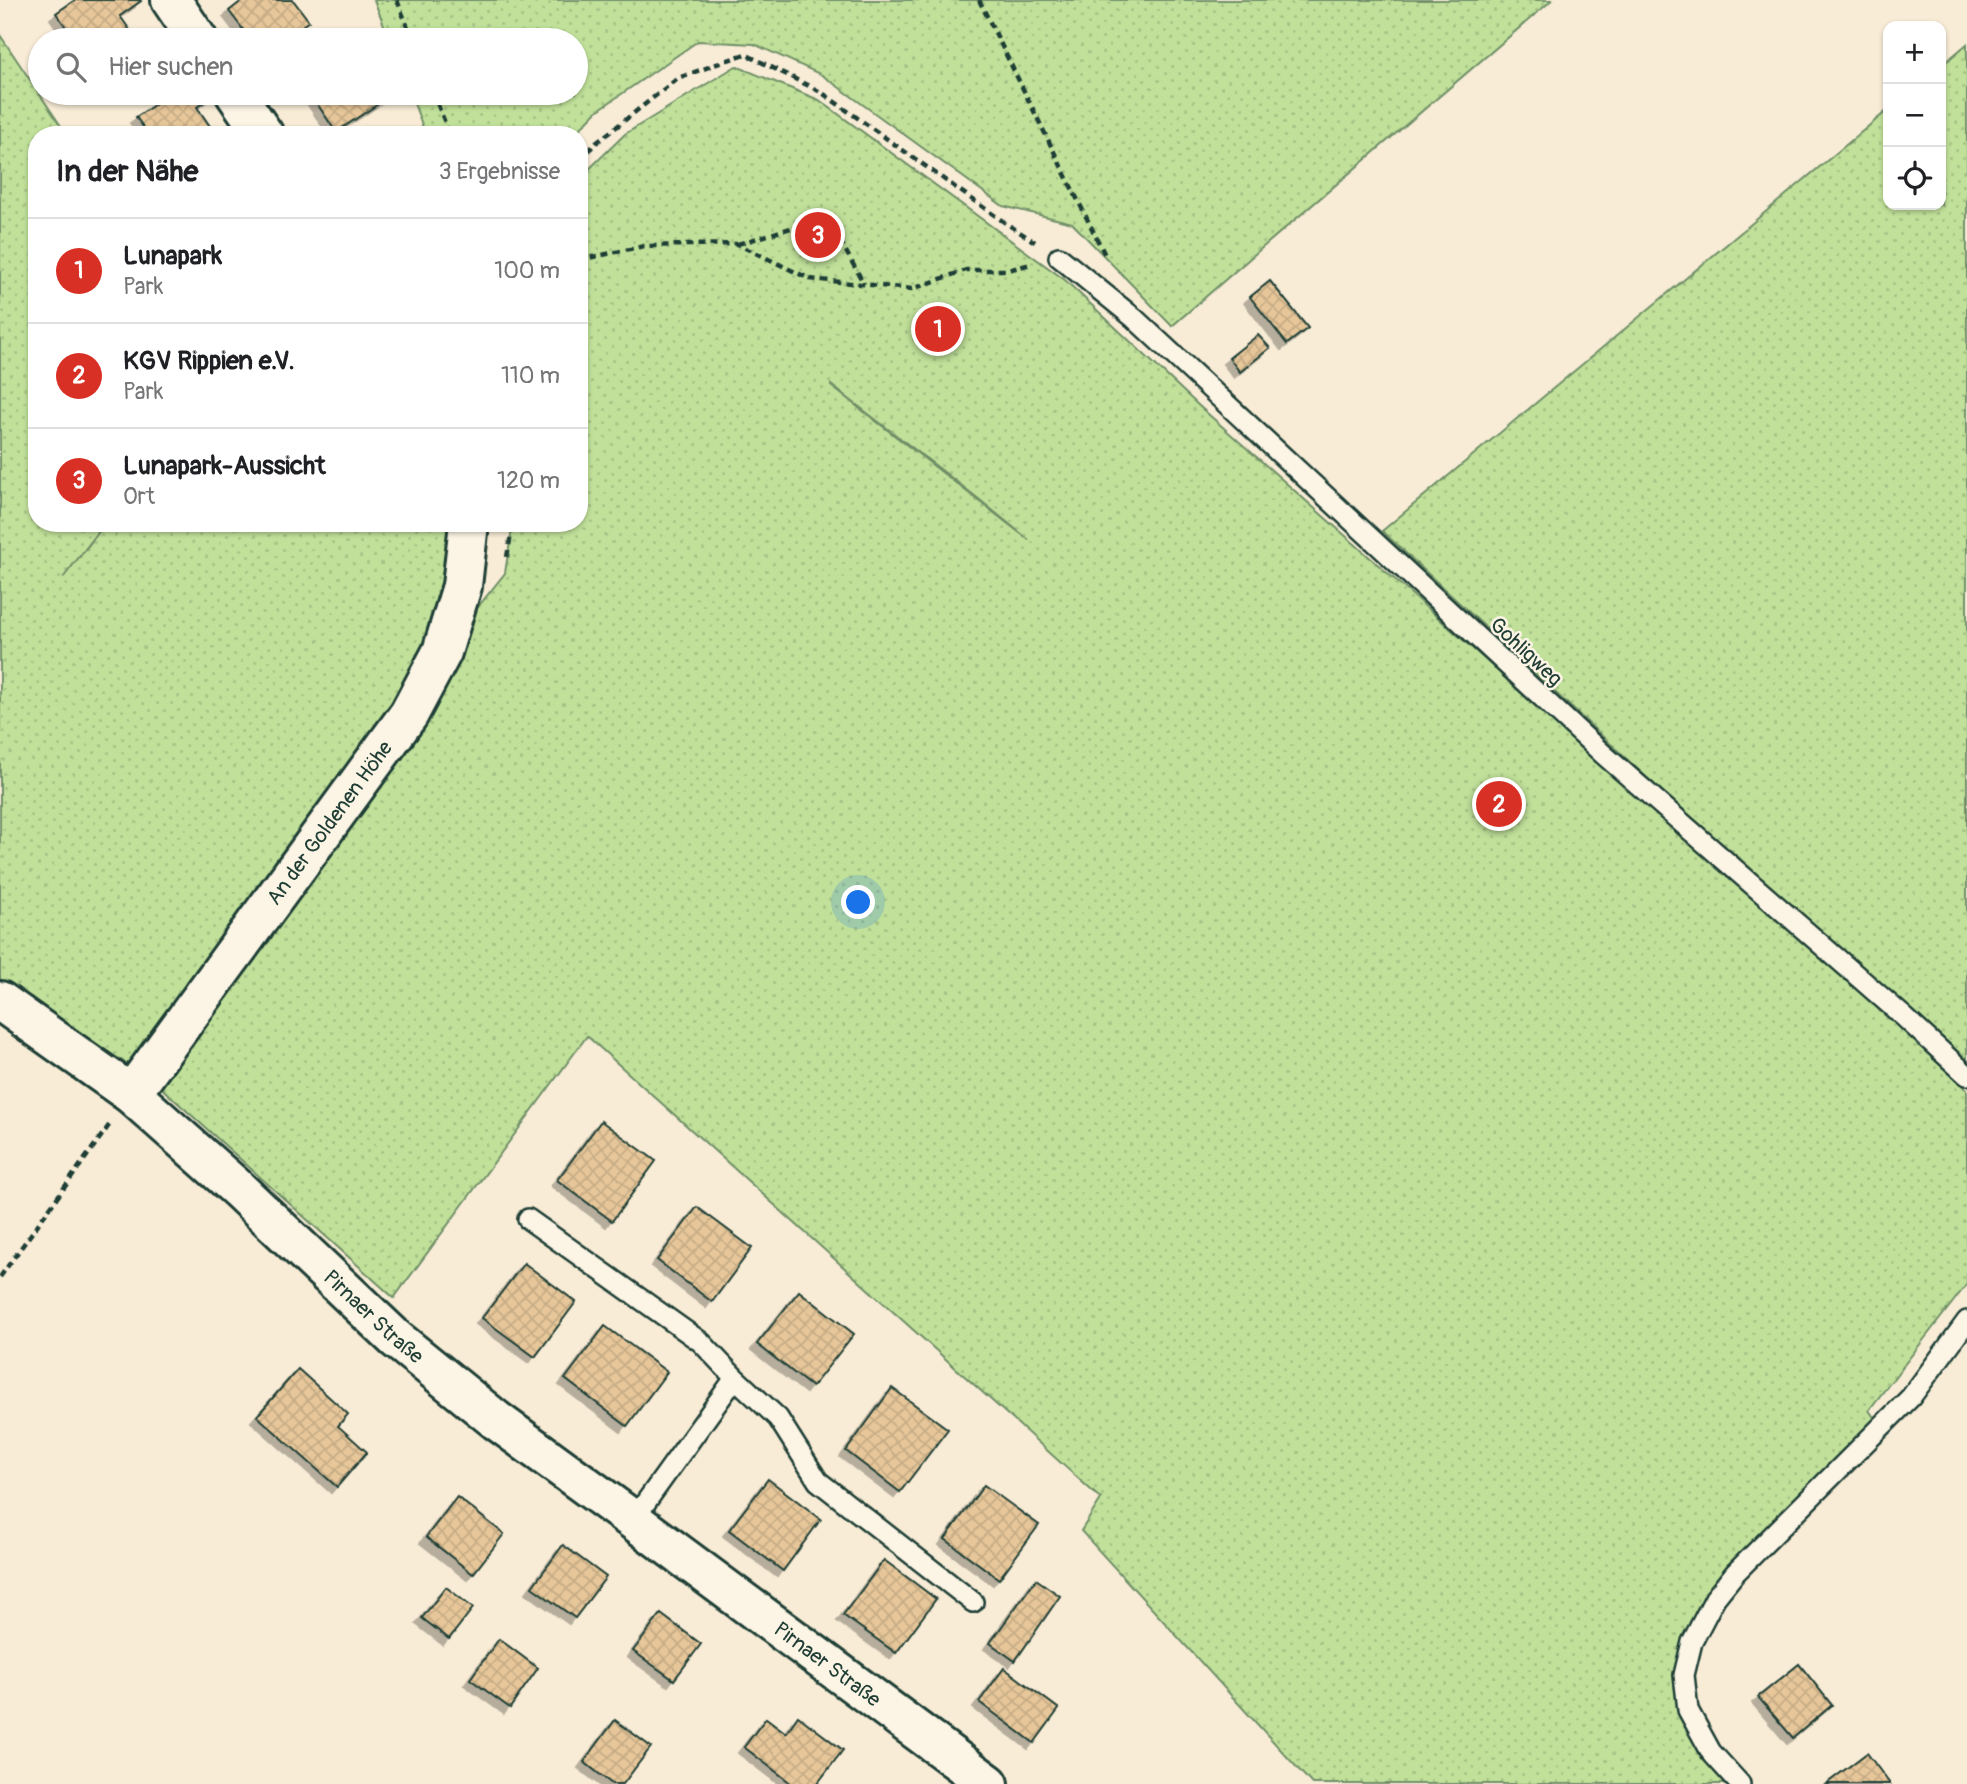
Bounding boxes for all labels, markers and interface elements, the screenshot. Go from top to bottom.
map controls [1883,21,1946,210]
button: + [1883,21,1946,84]
search box [28,28,588,105]
icon: search [52,48,90,86]
text: Hier suchen [108,51,233,83]
button: − [1883,84,1946,147]
button: locate [1883,147,1946,210]
text: In der Nähe [56,153,198,190]
text: 3 Ergebnisse [439,157,560,186]
pin: 3 [795,209,841,261]
text: Lunapark [123,240,222,272]
text: 1 [75,256,84,285]
text: 100 m [494,256,560,285]
text: Park [123,272,163,301]
pin: 1 [915,303,961,355]
text: KGV Rippien e.V. [123,345,295,377]
text: 2 [73,361,85,390]
text: 110 m [501,361,560,390]
text: Park [123,377,163,406]
text: Lunapark-Aussicht [123,450,326,482]
text: 3 [73,466,85,495]
text: 120 m [497,466,560,495]
text: Ort [123,482,155,511]
street label: Gohligweg [1484,612,1568,692]
street label: An der Goldenen Höhe [260,735,399,910]
pin: 2 [1476,778,1522,830]
your location [841,885,875,919]
street label: Pirnaer Straße [318,1264,430,1370]
street label: Pirnaer Straße [769,1616,887,1713]

